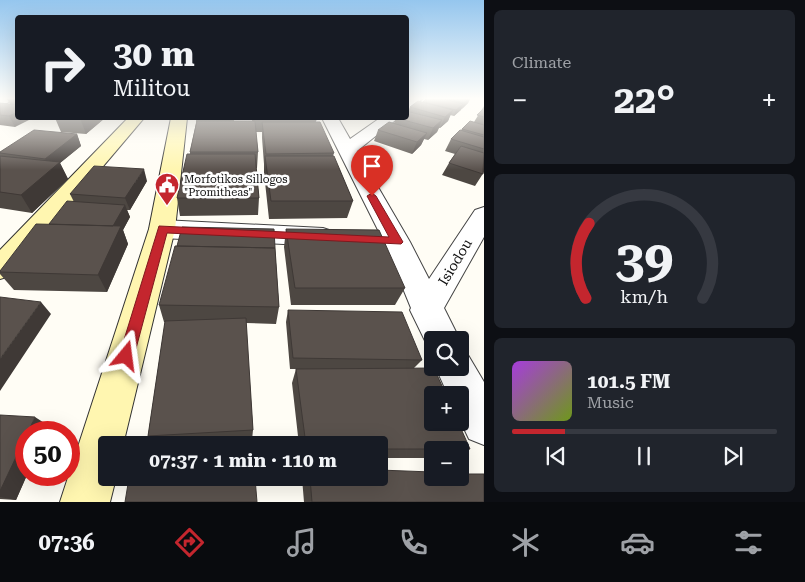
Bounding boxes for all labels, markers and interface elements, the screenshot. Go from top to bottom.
text: 30 m [113,34,195,75]
icon: right [30,35,95,100]
text: Climate [512,53,571,72]
text: Militou [113,76,190,101]
text: 22° [614,78,675,122]
text: − [512,84,528,117]
text: + [761,84,777,117]
pin [351,145,393,196]
icon: arrive [358,152,386,180]
public building icon: Morfotikos Sillogos "Promitheas" [154,172,180,206]
place label: Morfotikos Sillogos "Promitheas" [184,173,287,199]
text: 39 [615,229,674,290]
street label: Isiodou [435,236,475,288]
text: km/h [621,286,669,307]
position arrow [99,329,151,381]
map controls [424,331,469,486]
button: search [424,331,469,376]
text: 101.5 FM [587,370,670,393]
button: + [424,386,469,431]
text: Music [587,393,634,412]
speed limit sign: 50 [15,421,80,486]
button: − [424,441,469,486]
icon: previous [542,442,570,470]
icon: pause [630,442,658,470]
icon: next [719,442,747,470]
text: 07:37 · 1 min · 110 m [149,449,337,472]
icon: directions [172,525,207,560]
icon: music [284,525,319,560]
icon: phone [396,525,431,560]
icon: climate [508,525,543,560]
icon: car [620,525,655,560]
icon: filters [731,525,766,560]
text: 07:36 [38,530,95,555]

